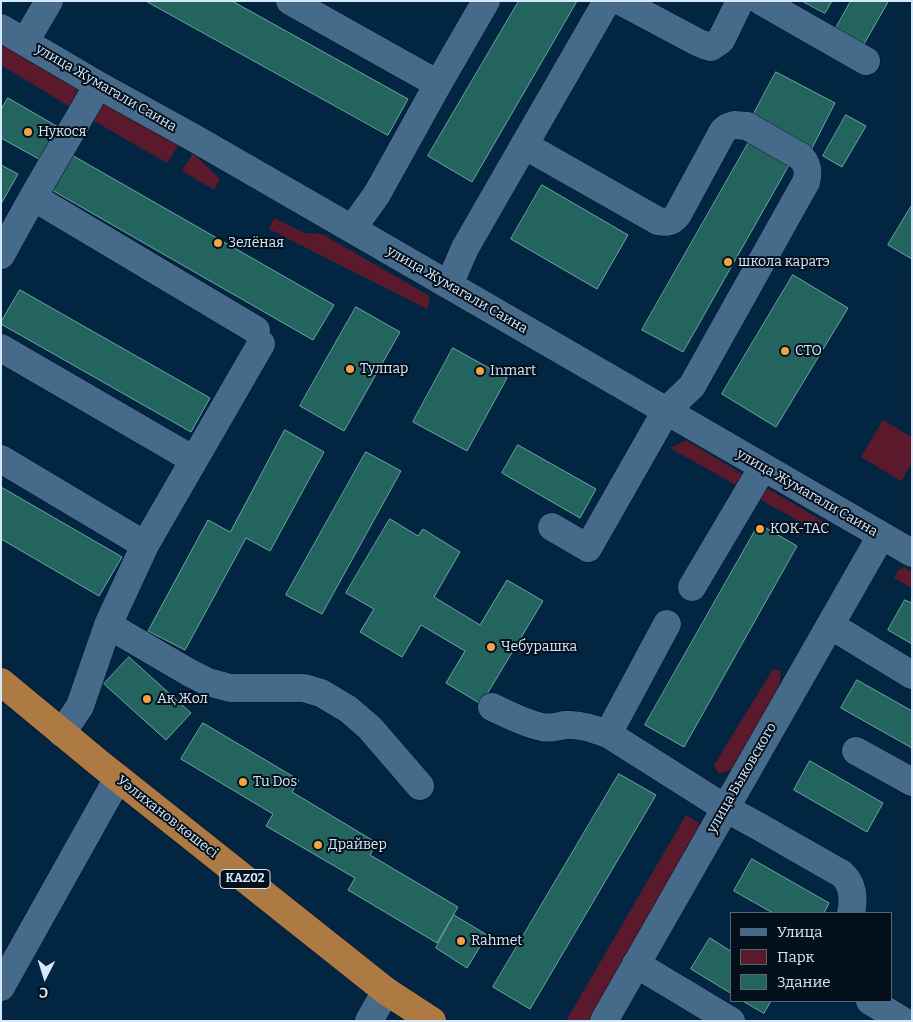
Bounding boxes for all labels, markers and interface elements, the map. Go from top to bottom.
street label: улица Жумагали Саина [32,41,180,135]
place label: Нукося [38,124,86,140]
marker: Нукося [22,126,34,138]
place label: Зелёная [228,235,284,251]
marker: Зелёная [212,237,224,249]
street label: улица Жумагали Саина [383,243,531,337]
place label: школа каратэ [738,254,830,270]
marker: школа каратэ [722,256,734,268]
place label: СТО [795,343,822,359]
marker: СТО [779,345,791,357]
place label: Тулпар [360,361,408,377]
marker: Тулпар [344,363,356,375]
place label: Inmart [490,363,536,379]
marker: Inmart [474,365,486,377]
street label: улица Жумагали Саина [733,446,881,540]
place label: КОК-ТАС [770,521,829,537]
marker: КОК-ТАС [754,523,766,535]
place label: Чебурашка [501,639,577,655]
marker: Чебурашка [485,641,497,653]
place label: Ақ Жол [157,691,208,707]
marker: Ақ Жол [141,693,153,705]
street label: улица Быковского [704,720,780,836]
street label: Уәлиханов көшесі [113,772,221,862]
place label: Tu Dos [253,774,297,790]
marker: Tu Dos [237,776,249,788]
place label: Драйвер [328,837,387,853]
marker: Драйвер [312,839,324,851]
road number: KАZ02 [220,870,270,889]
legend [730,912,893,1002]
text: Улица [777,923,823,941]
place label: Rahmet [471,933,522,949]
marker: Rahmet [455,935,467,947]
text: Парк [777,948,814,966]
north arrow [20,952,70,1002]
text: Здание [777,973,831,991]
text: С [39,984,49,1001]

